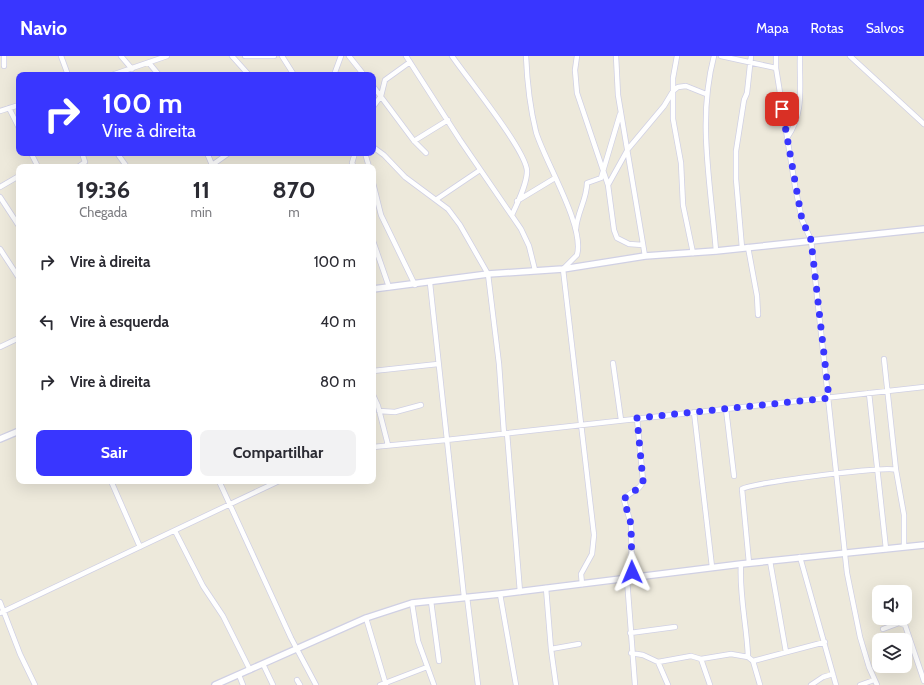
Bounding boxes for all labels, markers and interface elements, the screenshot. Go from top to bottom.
text: Navio [20,17,67,40]
text: Mapa [756,19,789,37]
text: Rotas [811,19,844,37]
text: Salvos [866,19,904,37]
text: 100 m [102,86,183,120]
icon: right [36,88,88,140]
pin [765,92,799,126]
icon: arrive [771,98,793,120]
text: Vire à direita [102,120,196,142]
text: 19:36 [76,175,130,204]
text: 11 [192,175,210,204]
text: 870 [272,175,316,204]
text: Chegada [79,204,127,220]
text: min [191,204,212,220]
text: m [288,204,300,220]
icon: right [36,251,58,273]
text: Vire à direita [70,253,151,271]
text: 100 m [314,253,356,271]
icon: left [36,311,58,333]
text: Vire à esquerda [70,313,169,331]
text: 40 m [320,313,356,331]
icon: right [36,371,58,393]
text: Vire à direita [70,373,151,391]
text: 80 m [320,373,356,391]
button: Sair [36,430,192,476]
button: Compartilhar [200,430,356,476]
position arrow [611,551,653,593]
map controls [872,585,912,673]
button: sound [872,585,912,625]
button: layers [872,633,912,673]

